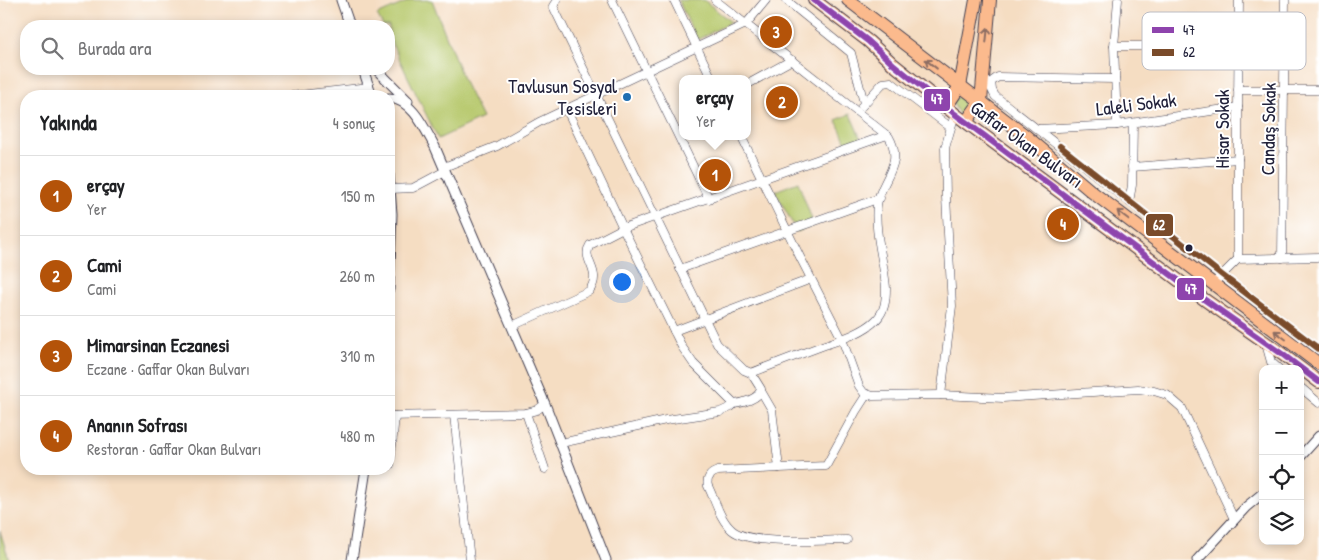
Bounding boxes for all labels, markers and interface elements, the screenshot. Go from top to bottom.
legend [1142,12,1306,70]
pin: 3 [760,13,792,51]
search box [20,20,395,75]
text: 47 [1183,20,1195,39]
one-way arrow [982,28,991,44]
icon: search [38,34,66,62]
text: Burada ara [78,35,151,61]
text: 62 [1183,42,1196,61]
one-way arrow [925,58,938,69]
place label: Tavlusun Sosyal Tesisleri [508,73,618,121]
popup [679,75,751,140]
street label: Candaş Sokak [1254,82,1282,176]
pin: 2 [766,83,798,121]
text: erçay [696,84,734,110]
street label: Laleli Sokak [1095,86,1178,122]
line badge: 47 [923,88,951,112]
text: 47 [931,89,943,108]
street label: Hisar Sokak [1209,89,1235,169]
marker: Tavlusun Sosyal Tesisleri [621,91,633,103]
street label: Gaffar Okan Bulvarı [965,94,1089,194]
text: Yakında [40,108,97,137]
text: Yer [696,110,716,132]
text: 4 sonuç [333,112,375,134]
pin: 1 [699,156,731,194]
text: erçay [87,172,125,198]
text: 1 [53,185,59,207]
text: 150 m [341,185,375,207]
text: Yer [87,198,107,220]
pin: 4 [1047,205,1079,243]
one-way arrow [1117,210,1130,221]
line badge: 62 [1145,213,1174,237]
text: 62 [1153,215,1166,234]
unlabelled marker [1184,243,1194,253]
text: Cami [87,252,122,278]
text: 2 [52,265,60,287]
text: 260 m [339,265,375,287]
your location [609,269,635,295]
line badge: 47 [1176,277,1205,301]
text: Cami [87,278,117,300]
text: 47 [1185,279,1197,298]
one-way arrow [1273,330,1287,340]
text: Mimarsinan Eczanesi [87,332,230,358]
text: 3 [52,345,60,367]
text: 310 m [340,345,375,367]
text: Eczane · Gaffar Okan Bulvarı [87,358,250,380]
map controls [1259,365,1304,545]
button: + [1259,365,1304,410]
button: − [1259,410,1304,455]
text: Ananın Sofrası [87,412,188,438]
text: 4 [53,425,59,447]
text: 480 m [340,425,375,447]
text: Restoran · Gaffar Okan Bulvarı [87,438,261,460]
button: locate [1259,455,1304,500]
button: layers [1259,500,1304,545]

